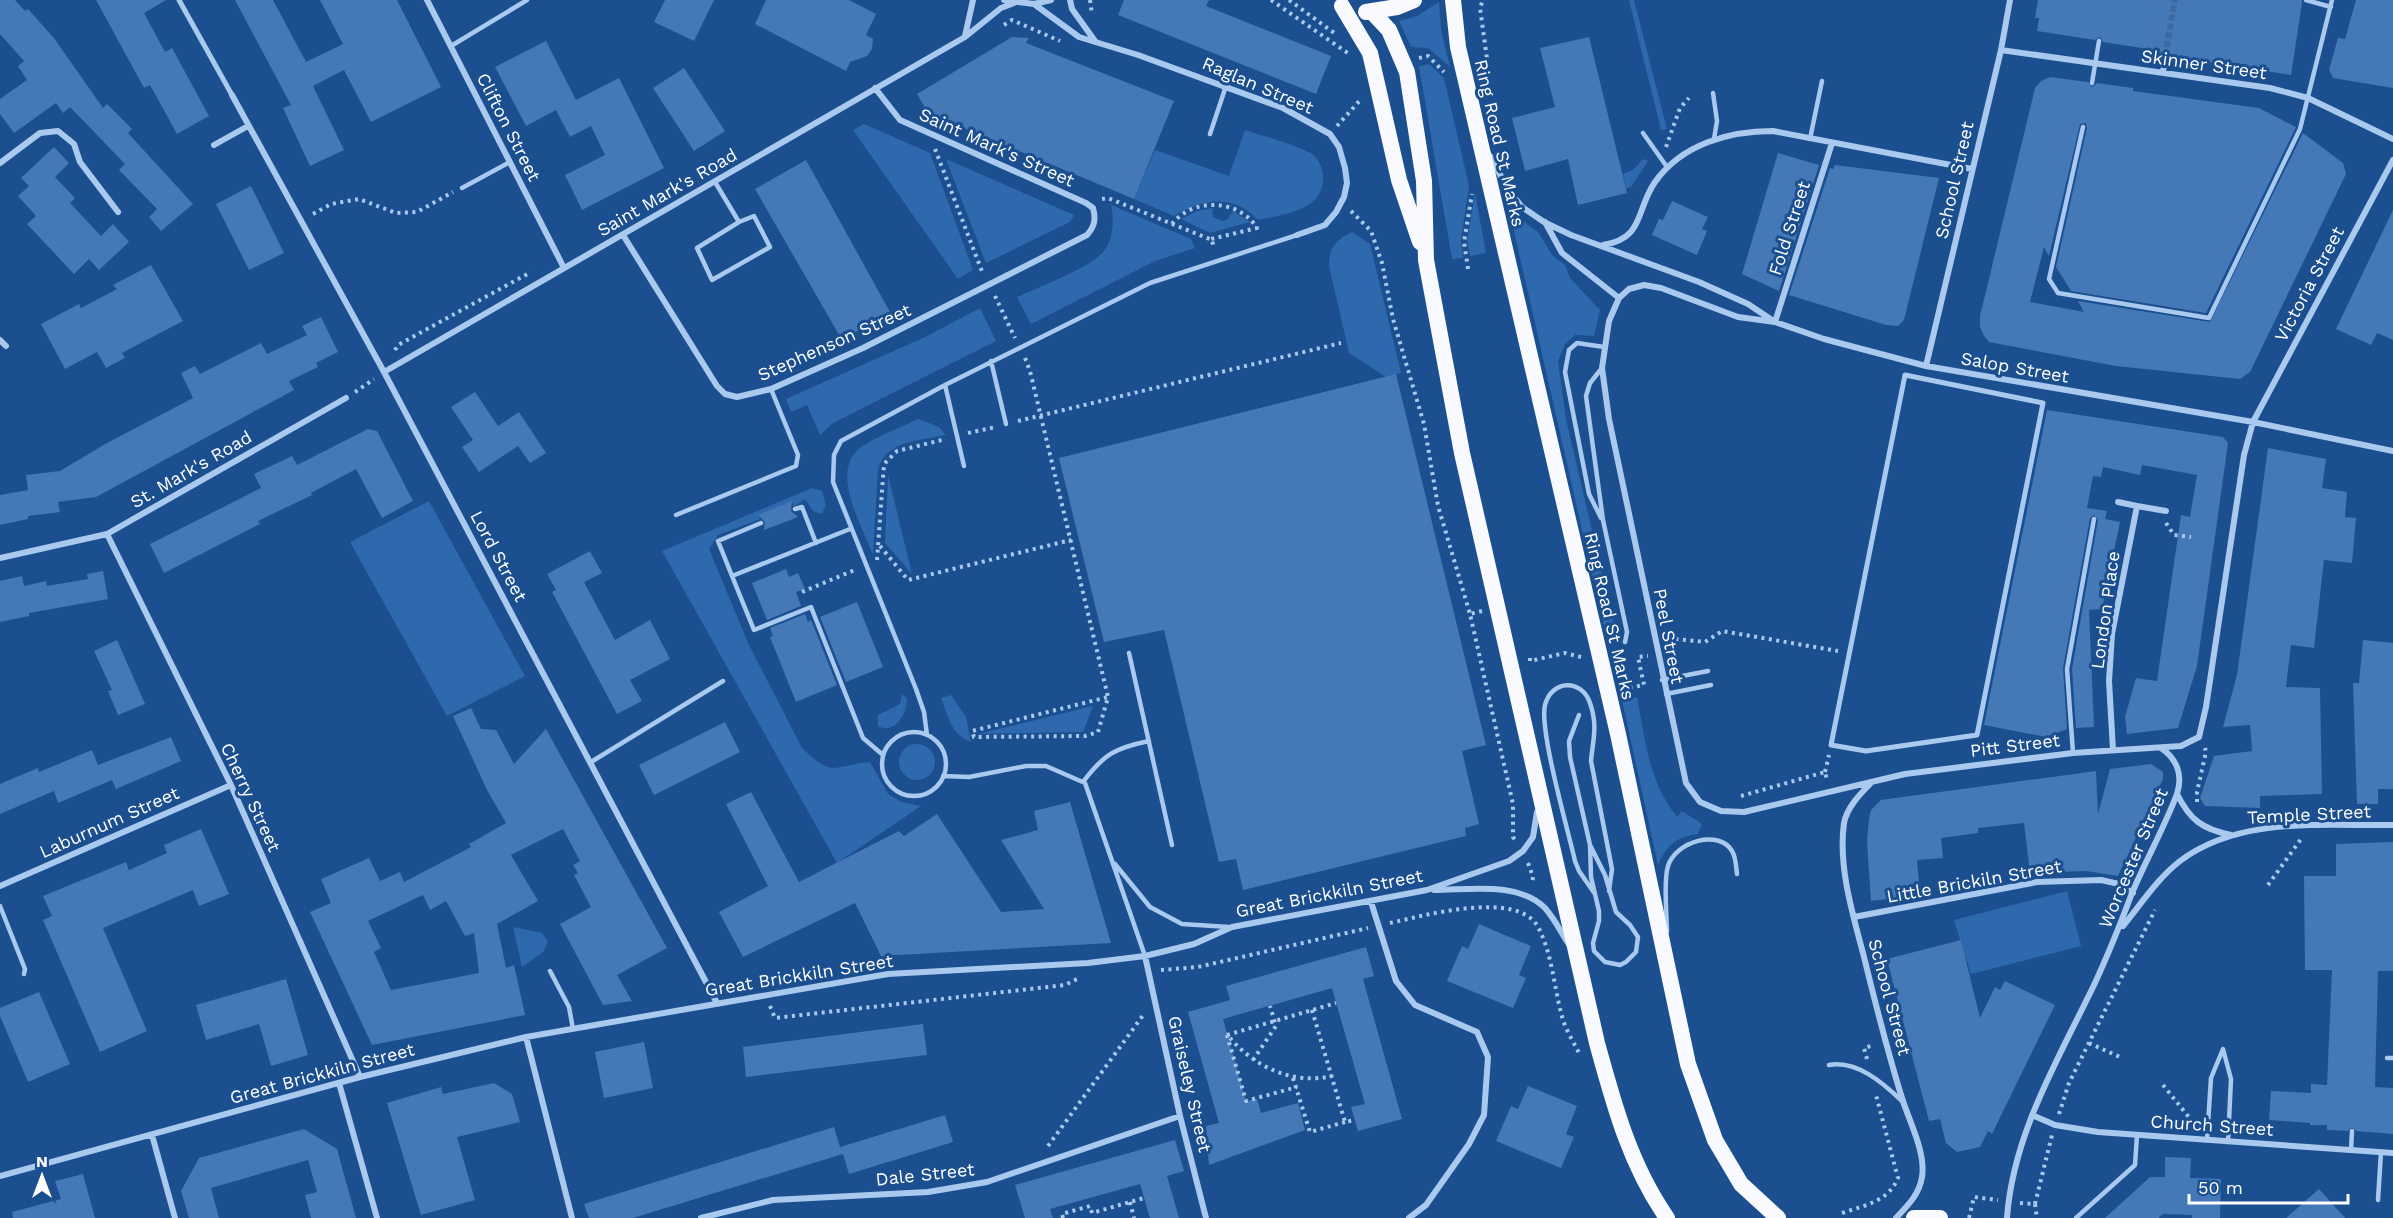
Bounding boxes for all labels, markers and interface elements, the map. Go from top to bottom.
street label: Skinner Street [2140,45,2269,83]
street label: Raglan Street [1199,52,1317,118]
street label: Ring Road St Marks [1471,57,1529,229]
street label: Clifton Street [473,69,545,185]
street label: Saint Mark's Street [916,103,1078,191]
street label: School Street [1930,119,1978,241]
street label: Saint Mark's Road [594,144,740,240]
street label: Fold Street [1764,178,1814,278]
street label: Victoria Street [2270,223,2348,345]
street label: Stephenson Street [754,299,914,385]
street label: Salop Street [1959,347,2071,387]
street label: St. Mark's Road [127,426,255,512]
street label: Lord Street [466,507,532,605]
street label: Ring Road St Marks [1581,530,1639,702]
street label: London Place [2086,550,2124,670]
street label: Peel Street [1649,586,1689,686]
street label: Pitt Street [1969,729,2061,761]
street label: Cherry Street [217,739,286,855]
street label: Laburnum Street [36,782,182,862]
street label: Worcester Street [2094,785,2172,931]
street label: Temple Street [2247,800,2372,828]
street label: Little Brickiln Street [1885,855,2064,907]
street label: Great Brickkiln Street [1234,864,1425,921]
street label: School Street [1864,937,1916,1058]
street label: Great Brickkiln Street [703,950,895,1000]
street label: Graiseley Street [1164,1014,1216,1155]
street label: Great Brickkiln Street [227,1038,417,1108]
street label: Church Street [2150,1110,2275,1140]
north arrow [12,1146,72,1206]
text: N [36,1152,48,1171]
street label: Dale Street [874,1158,976,1190]
scale bar [2189,1167,2348,1205]
text: 50 m [2198,1177,2243,1198]

